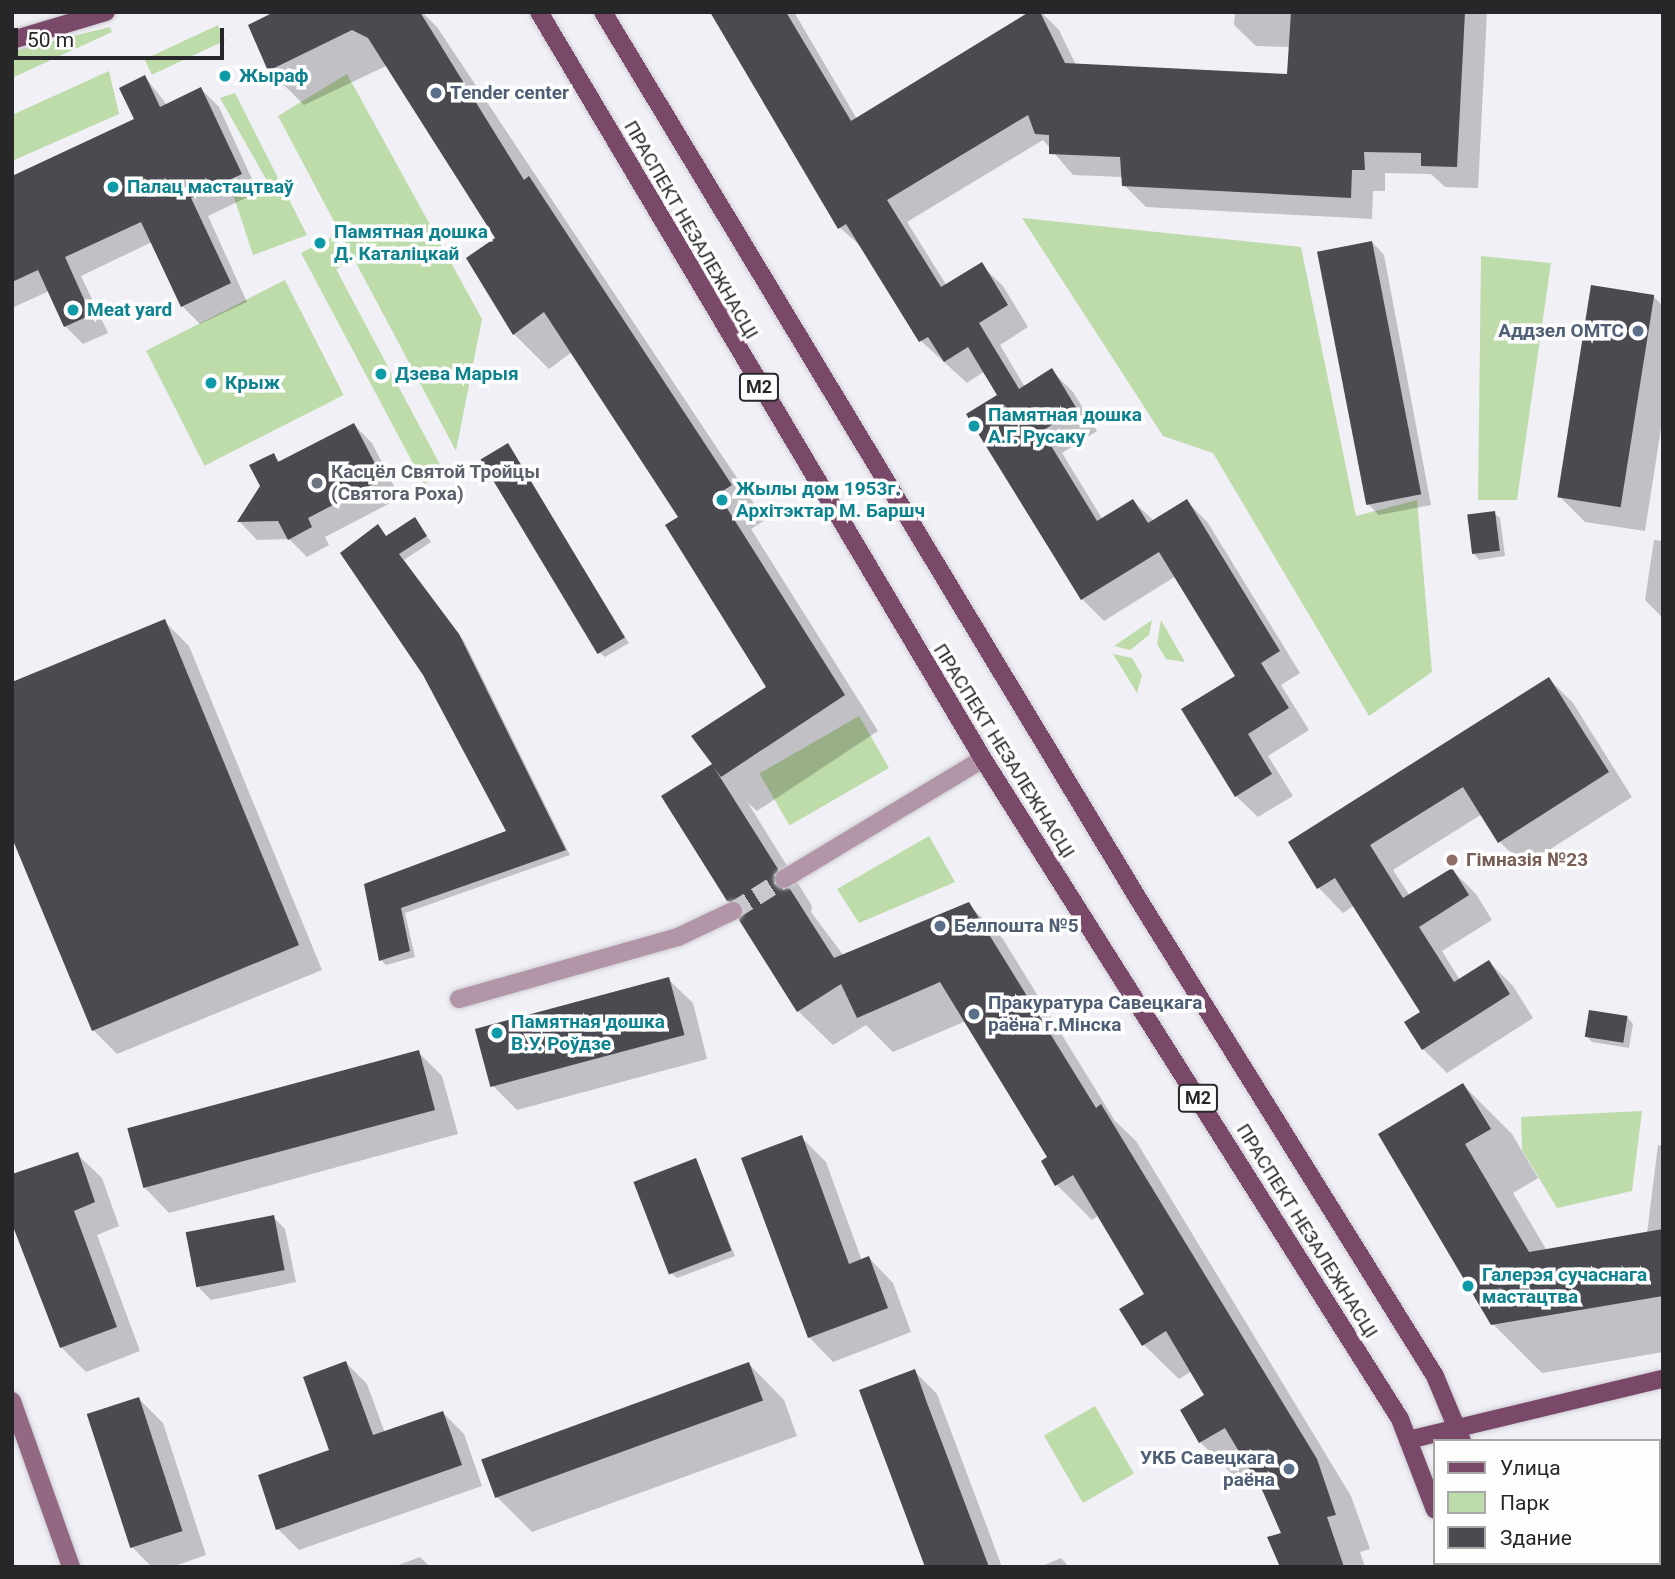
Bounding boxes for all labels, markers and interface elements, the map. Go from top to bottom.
scale bar [18,14,228,58]
text: 50 m [27,28,74,52]
place label: Жыраф [239,65,308,87]
marker: Жыраф [217,68,233,84]
place label: Tender center [450,82,569,104]
marker: Tender center [428,85,444,101]
street label: ПРАСПЕКТ НЕЗАЛЕЖНАСЦІ [619,117,763,343]
place label: Палац мастацтваў [127,176,293,198]
marker: Палац мастацтваў [105,179,121,195]
place label: Памятная дошка Д. Каталіцкай [334,221,488,265]
marker: Памятная дошка Д. Каталіцкай [312,235,328,251]
place label: Meat yard [87,299,172,321]
marker: Meat yard [65,302,81,318]
place label: Аддзел ОМТС [1498,320,1624,342]
marker: Аддзел ОМТС [1630,323,1646,339]
place label: Дзева Марыя [395,363,519,385]
marker: Дзева Марыя [373,366,389,382]
place label: Крыж [225,372,280,394]
road number: М2 [738,372,780,402]
marker: Крыж [203,375,219,391]
place label: Памятная дошка А.Г. Русаку [988,404,1142,448]
marker: Памятная дошка А.Г. Русаку [966,418,982,434]
place label: Касцёл Святой Тройцы (Святога Роха) [331,461,540,505]
marker: Касцёл Святой Тройцы (Святога Роха) [309,475,325,491]
place label: Жылы дом 1953г. Архітэктар М. Баршч [736,478,925,522]
marker: Жылы дом 1953г. Архітэктар М. Баршч [714,492,730,508]
street label: ПРАСПЕКТ НЕЗАЛЕЖНАСЦІ [928,640,1080,862]
place label: Гімназія №23 [1466,849,1588,871]
marker: Гімназія №23 [1444,852,1460,868]
place label: Белпошта №5 [954,915,1079,937]
marker: Белпошта №5 [932,918,948,934]
place label: Пракуратура Савецкага раёна г.Мінска [988,992,1202,1036]
marker: Пракуратура Савецкага раёна г.Мінска [966,1006,982,1022]
place label: Памятная дошка В.У. Роўдзе [511,1011,665,1055]
marker: Памятная дошка В.У. Роўдзе [489,1025,505,1041]
road number: М2 [1177,1084,1219,1112]
street label: ПРАСПЕКТ НЕЗАЛЕЖНАСЦІ [1231,1120,1383,1342]
place label: Галерэя сучаснага мастацтва [1482,1264,1647,1308]
marker: Галерэя сучаснага мастацтва [1460,1278,1476,1294]
legend [1434,1439,1661,1565]
place label: УКБ Савецкага раёна [1140,1447,1275,1491]
text: Улица [1500,1456,1561,1480]
marker: УКБ Савецкага раёна [1281,1461,1297,1477]
text: Парк [1500,1491,1550,1515]
text: Здание [1500,1526,1572,1550]

